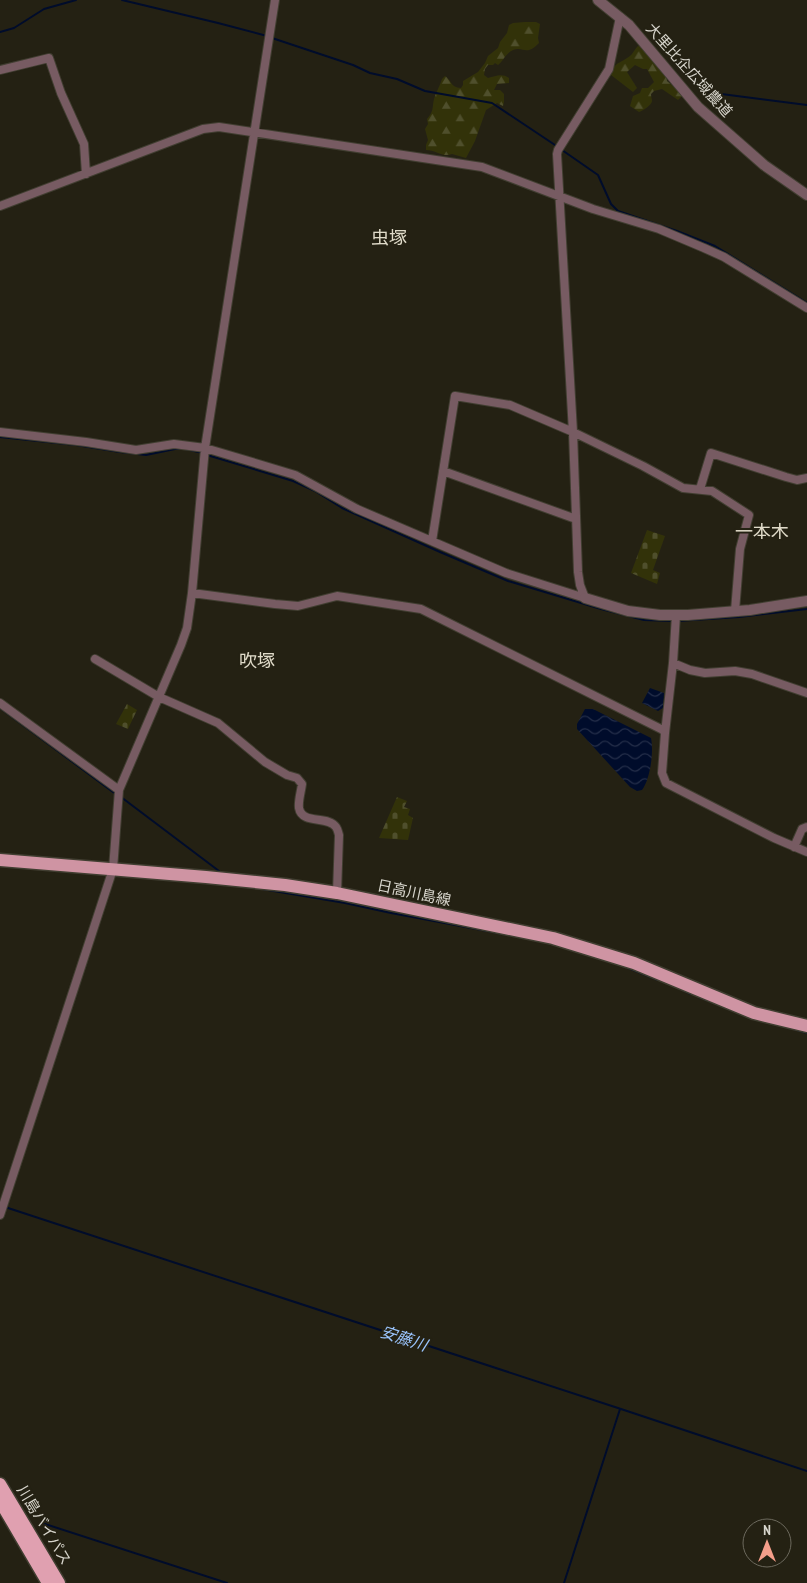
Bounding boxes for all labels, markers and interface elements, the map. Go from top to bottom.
street label: 大里比企広域農道 [642,19,737,121]
district label: 虫塚 [371,226,407,249]
district label: 一本木 [735,520,789,543]
district label: 吹塚 [239,649,275,672]
street label: 日高川島線 [375,875,453,910]
water label: 安藤川 [378,1321,432,1356]
street label: 川島バイパス [13,1481,76,1568]
north arrow [742,1518,792,1568]
text: N [763,1521,771,1539]

